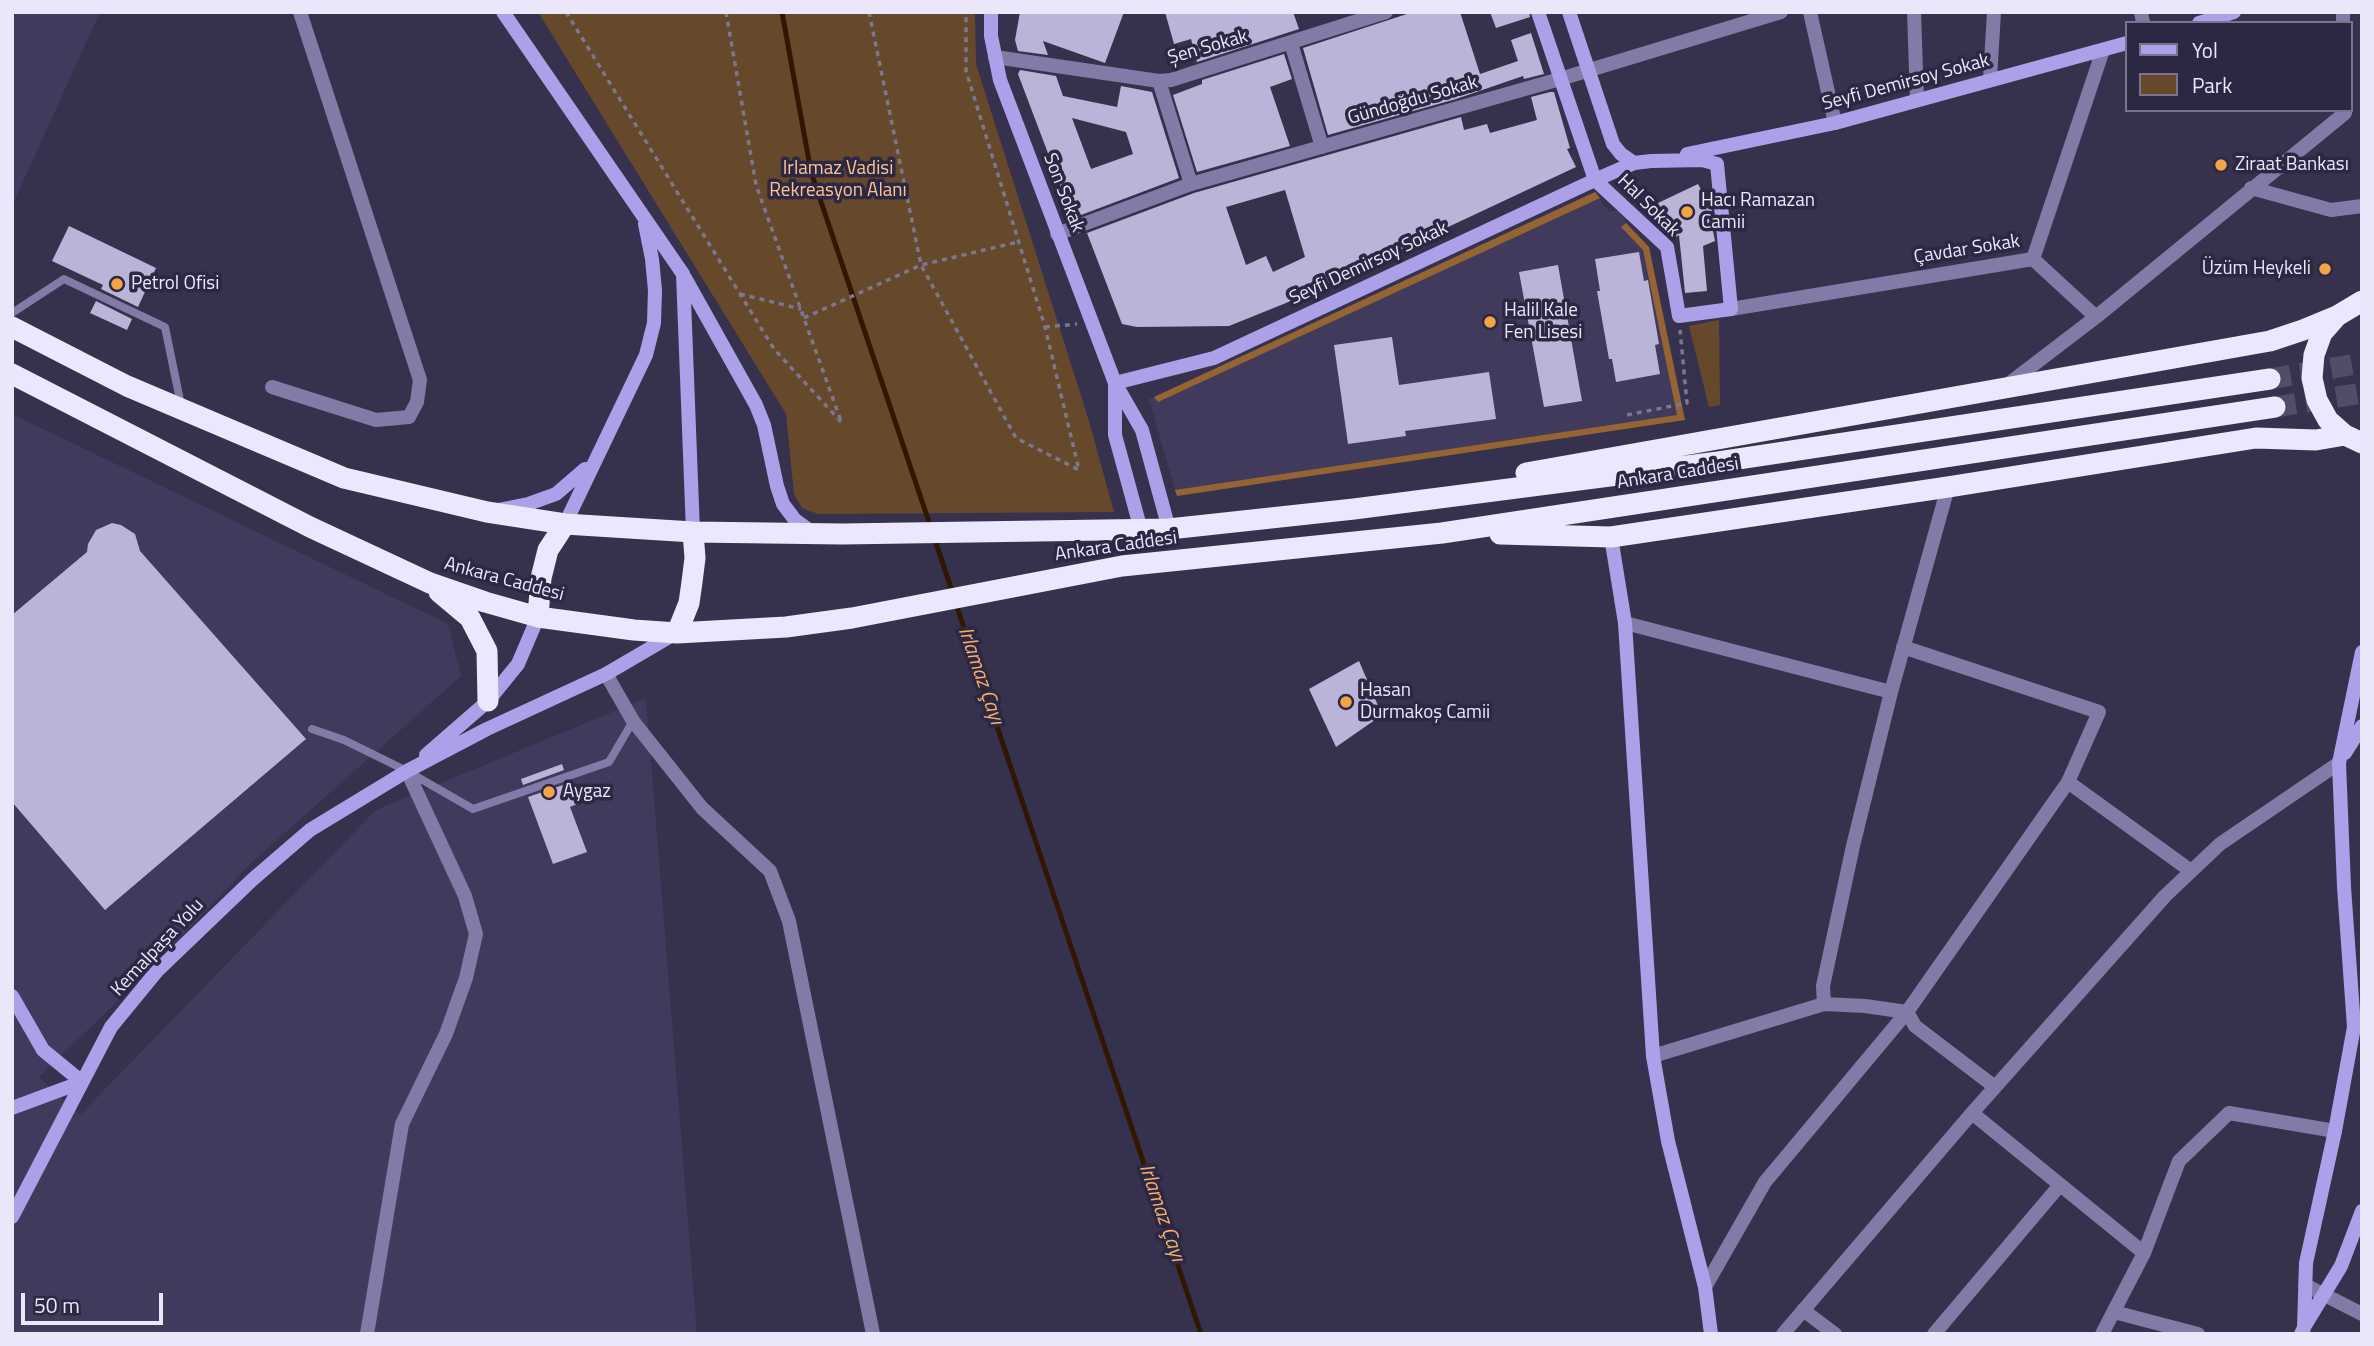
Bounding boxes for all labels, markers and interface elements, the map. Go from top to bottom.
legend [2126,21,2353,112]
street label: Şen Sokak [1165,26,1251,70]
text: Yol [2192,34,2218,66]
street label: Seyfi Demirsoy Sokak [1820,50,1992,116]
text: Park [2192,69,2232,101]
street label: Gündoğdu Sokak [1345,72,1481,130]
street label: Son Sokak [1038,150,1088,236]
place label: Ziraat Bankası [2235,154,2349,176]
marker: Ziraat Bankası [2213,157,2229,173]
park label: Irlamaz Vadisi Rekreasyon Alanı [769,158,907,202]
street label: Hal Sokak [1612,170,1684,242]
place label: Hacı Ramazan Camii [1701,190,1815,234]
marker: Hacı Ramazan Camii [1679,204,1695,220]
street label: Seyfi Demirsoy Sokak [1286,217,1452,311]
street label: Çavdar Sokak [1912,230,2022,270]
place label: Üzüm Heykeli [2202,258,2311,280]
marker: Üzüm Heykeli [2317,261,2333,277]
place label: Petrol Ofisi [131,273,219,295]
marker: Petrol Ofisi [109,276,125,292]
place label: Halil Kale Fen Lisesi [1504,300,1582,344]
marker: Halil Kale Fen Lisesi [1482,314,1498,330]
street label: Ankara Caddesi [1616,453,1740,495]
street label: Ankara Caddesi [1054,527,1178,567]
street label: Ankara Caddesi [442,553,566,607]
water label: Irlamaz Çayı [952,624,1008,728]
place label: Hasan Durmakoş Camii [1360,680,1490,724]
marker: Hasan Durmakoş Camii [1338,694,1354,710]
place label: Aygaz [563,781,611,803]
marker: Aygaz [541,784,557,800]
street label: Kemalpaşa Yolu [107,894,209,1002]
water label: Irlamaz Çayı [1133,1161,1189,1265]
scale bar [24,1280,166,1324]
text: 50 m [34,1289,80,1321]

